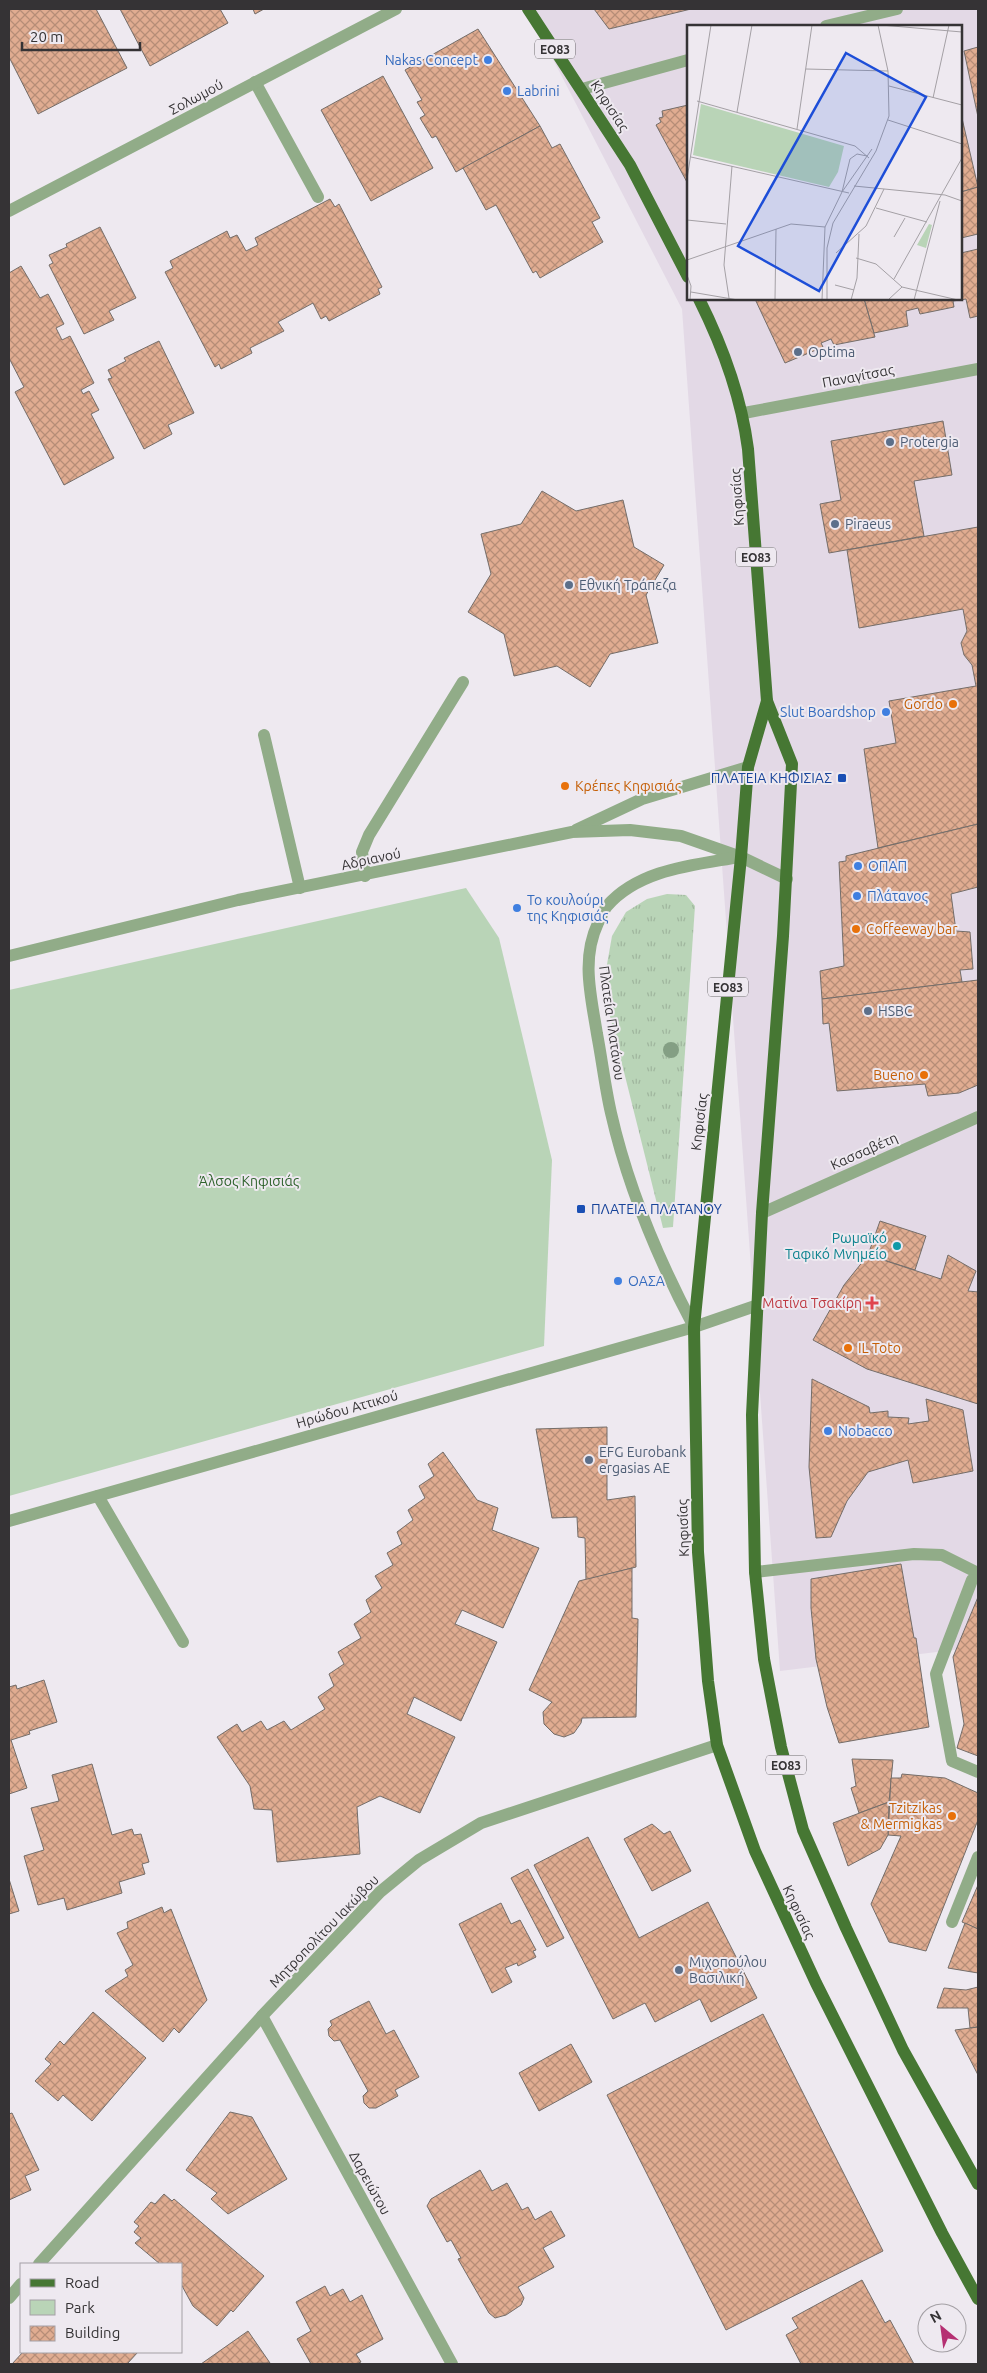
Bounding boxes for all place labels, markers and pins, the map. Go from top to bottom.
place label: Nakas Concept [385,52,478,68]
marker: Nakas Concept [482,54,494,66]
place label: Labrini [517,83,560,99]
marker: Labrini [501,85,513,97]
place label: Optima [808,344,855,360]
marker: Optima [792,346,804,358]
place label: Protergia [900,434,959,450]
marker: Protergia [884,436,896,448]
place label: Piraeus [845,516,891,532]
marker: Piraeus [829,518,841,530]
place label: Εθνική Τράπεζα [579,577,677,593]
marker: Εθνική Τράπεζα [563,579,575,591]
place label: Gordo [904,696,943,712]
marker: Gordo [947,698,959,710]
place label: Slut Boardshop [780,704,876,720]
marker: Slut Boardshop [880,706,892,718]
place label: ΠΛΑΤΕΙΑ ΚΗΦΙΣΙΑΣ [711,770,832,786]
marker: ΠΛΑΤΕΙΑ ΚΗΦΙΣΙΑΣ [836,772,848,784]
place label: Κρέπες Κηφισιάς [575,778,682,794]
marker: Κρέπες Κηφισιάς [559,780,571,792]
place label: ΟΠΑΠ [868,858,907,874]
marker: ΟΠΑΠ [852,860,864,872]
place label: Πλάτανος [867,888,928,904]
marker: Πλάτανος [851,890,863,902]
place label: Το κουλούρι της Κηφισιάς [527,892,609,924]
marker: Το κουλούρι της Κηφισιάς [511,902,523,914]
place label: Coffeeway bar [866,921,958,937]
marker: Coffeeway bar [850,923,862,935]
place label: HSBC [878,1003,913,1019]
marker: HSBC [862,1005,874,1017]
place label: Bueno [873,1067,914,1083]
marker: Bueno [918,1069,930,1081]
place label: ΠΛΑΤΕΙΑ ΠΛΑΤΑΝΟΥ [591,1201,722,1217]
marker: ΠΛΑΤΕΙΑ ΠΛΑΤΑΝΟΥ [575,1203,587,1215]
place label: Ρωμαϊκό Ταφικό Μνημείο [785,1230,887,1262]
marker: Ρωμαϊκό Ταφικό Μνημείο [891,1240,903,1252]
place label: ΟΑΣΑ [628,1273,665,1289]
marker: ΟΑΣΑ [612,1275,624,1287]
place label: Ματίνα Τσακίρη [762,1295,862,1311]
marker: Ματίνα Τσακίρη [866,1297,878,1309]
place label: IL Toto [858,1340,901,1356]
marker: IL Toto [842,1342,854,1354]
place label: Nobacco [838,1423,893,1439]
marker: Nobacco [822,1425,834,1437]
place label: EFG Eurobank ergasias AE [599,1444,686,1476]
marker: EFG Eurobank ergasias AE [583,1454,595,1466]
place label: Tzitzikas & Mermigkas [861,1800,942,1832]
marker: Tzitzikas & Mermigkas [946,1810,958,1822]
place label: Μιχοπούλου Βασιλική [689,1954,767,1986]
marker: Μιχοπούλου Βασιλική [673,1964,685,1976]

